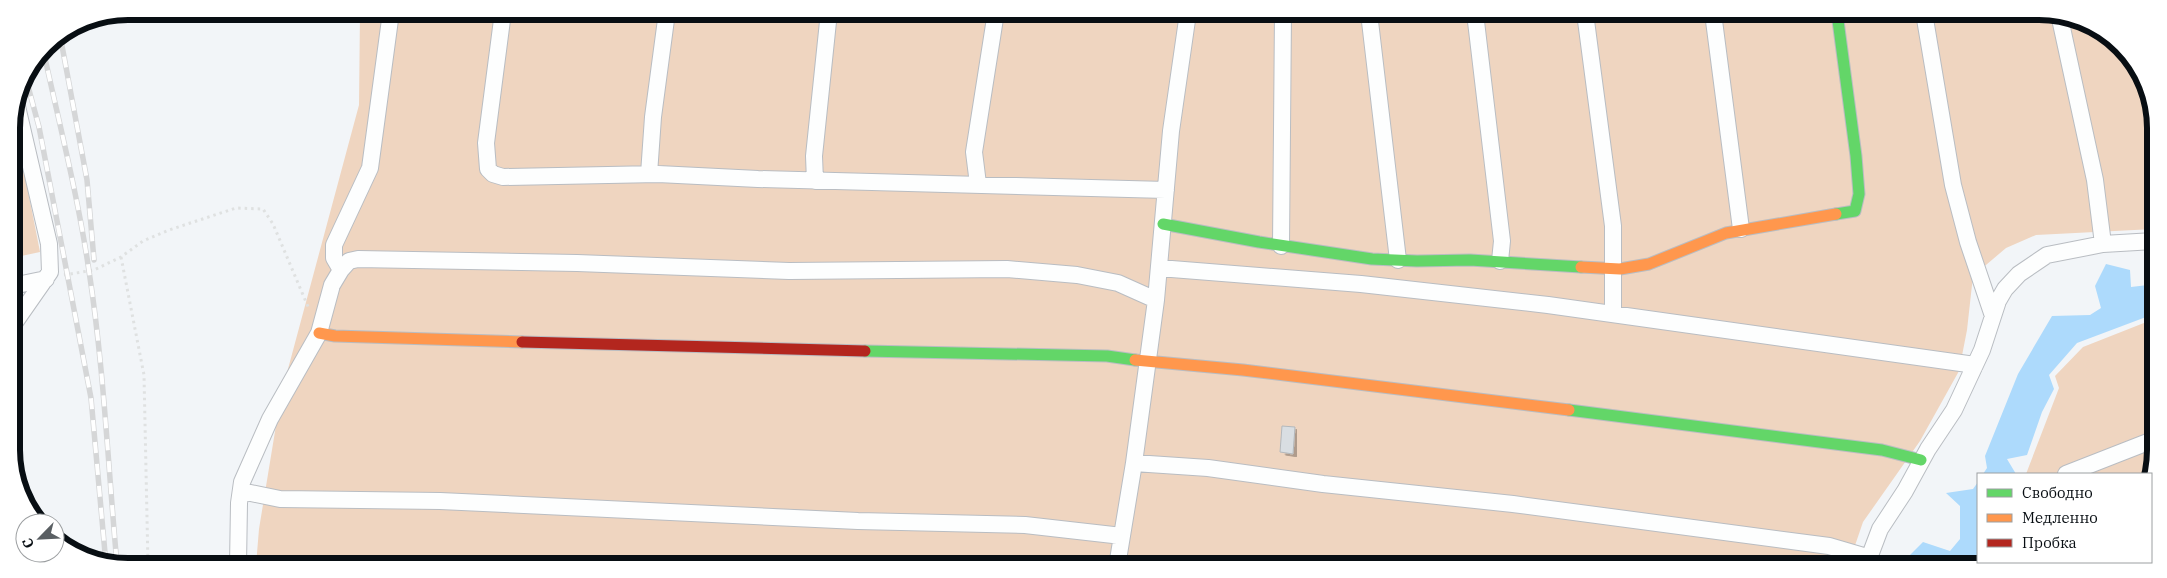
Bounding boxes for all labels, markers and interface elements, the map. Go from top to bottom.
legend [1977,473,2152,563]
text: Свободно [2022,483,2093,502]
text: Медленно [2022,508,2098,527]
north arrow [15,513,65,563]
text: Пробка [2022,533,2077,552]
text: С [18,535,38,551]

